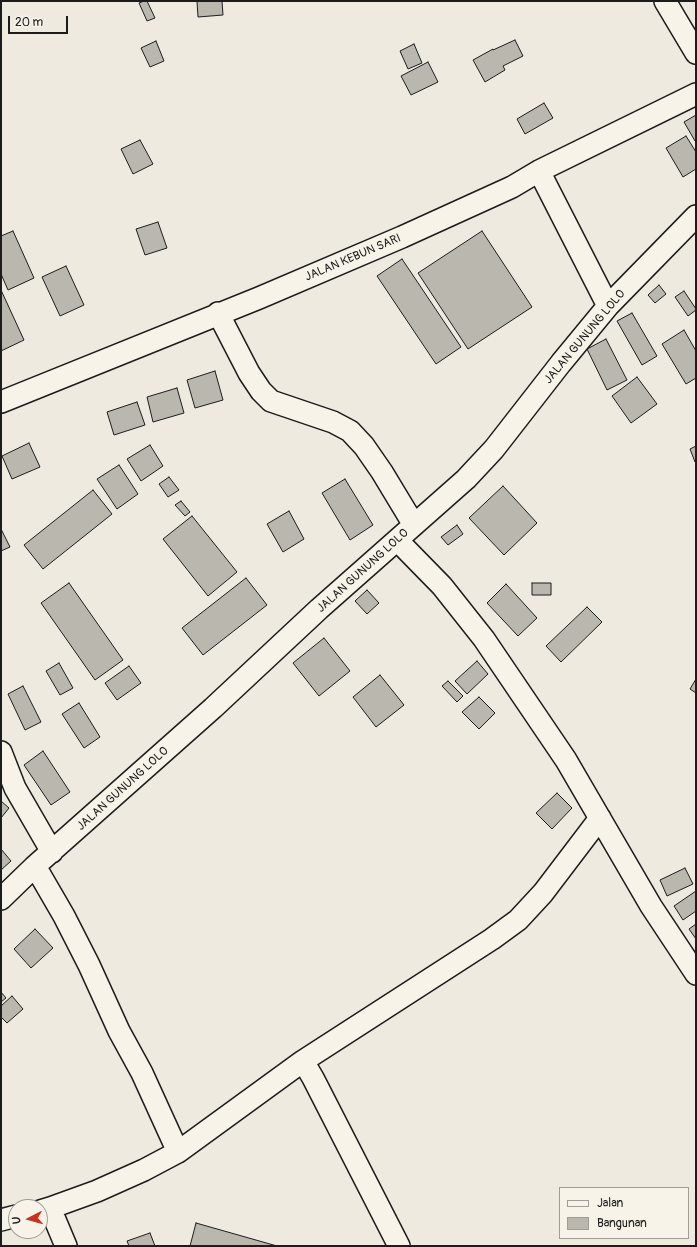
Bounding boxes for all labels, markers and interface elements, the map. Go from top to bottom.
scale bar [10,8,70,34]
text: 20 m [15,15,43,30]
street label: JALAN KEBUN SARI [303,231,403,285]
street label: JALAN GUNUNG LOLO [541,287,629,387]
street label: JALAN GUNUNG LOLO [314,526,412,616]
street label: JALAN GUNUNG LOLO [74,744,172,834]
legend [559,1187,689,1239]
text: Jalan [597,1196,623,1211]
north arrow [8,1199,48,1239]
text: U [10,1216,23,1225]
text: Bangunan [597,1216,647,1231]

